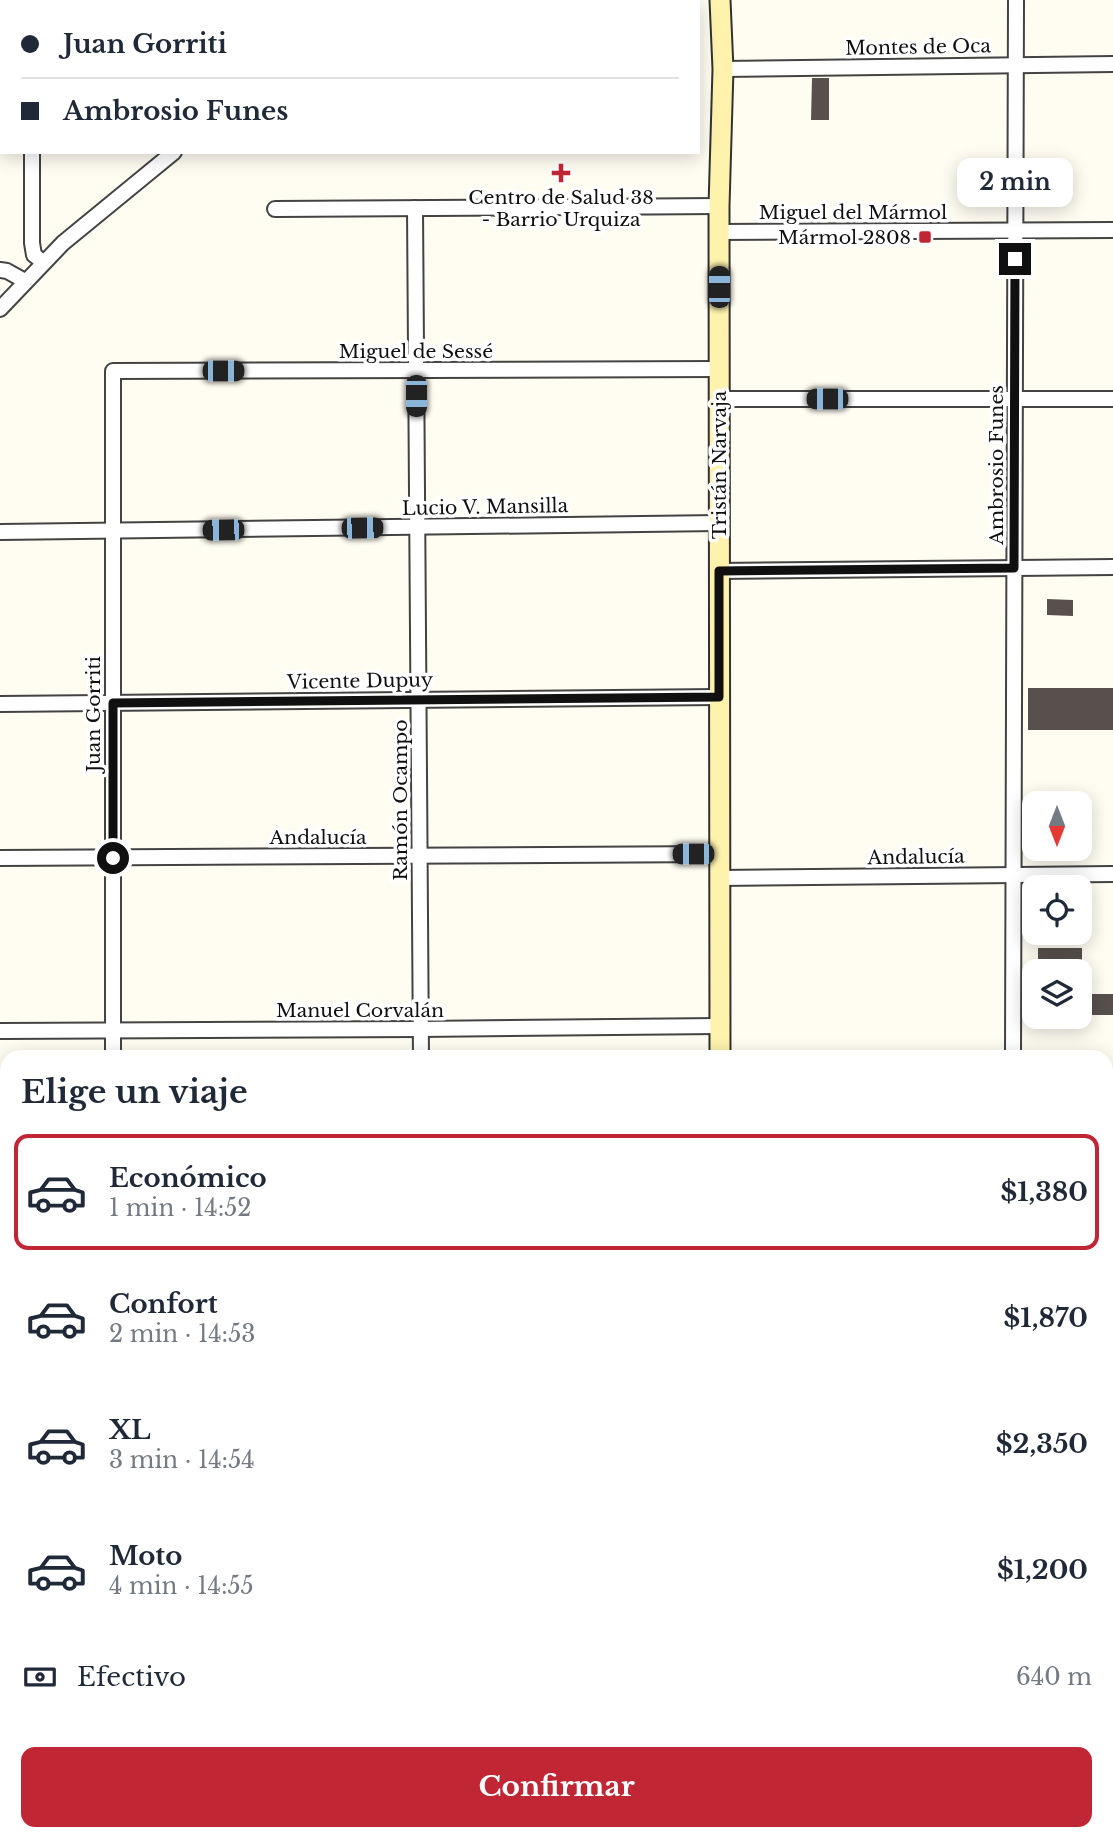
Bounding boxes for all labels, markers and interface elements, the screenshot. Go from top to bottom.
text: Juan Gorriti [63,28,227,60]
street label: Montes de Oca [845,34,992,60]
text: Ambrosio Funes [63,95,288,127]
callout: 2 min [957,158,1073,206]
marker: Centro de Salud 38 - Barrio Urquiza [551,163,571,183]
text: 2 min [979,168,1051,196]
place label: Centro de Salud 38 - Barrio Urquiza [468,186,654,231]
street label: Miguel del Mármol [759,201,947,224]
place label: Mármol 2808 [778,226,911,249]
marker: Mármol 2808 [917,229,933,245]
route end [999,243,1031,275]
car [709,266,730,308]
street label: Miguel de Sessé [339,340,493,363]
car [203,361,245,382]
car [406,375,427,417]
street label: Ambrosio Funes [985,385,1008,546]
car [807,389,849,410]
street label: Tristán Narvaja [708,390,731,539]
street label: Lucio V. Mansilla [402,494,569,520]
car [341,517,384,539]
car [202,519,245,541]
street label: Juan Gorriti [82,655,105,775]
street label: Vicente Dupuy [286,668,433,694]
street label: Ramón Ocampo [389,719,412,881]
north arrow [1022,791,1092,861]
map controls [1022,791,1092,1029]
street label: Andalucía [268,826,367,849]
route start [97,842,129,874]
car [673,844,715,865]
street label: Andalucía [866,845,965,869]
button: locate [1022,875,1092,945]
button: layers [1022,959,1092,1029]
street label: Manuel Corvalán [276,999,444,1022]
text: Elige un viaje [21,1072,248,1112]
icon: car [25,1161,88,1224]
text: Económico [109,1162,267,1194]
text: $1,380 [1000,1176,1088,1208]
text: 1 min · 14:52 [109,1194,252,1222]
icon: car [25,1287,88,1350]
text: Confort [109,1288,218,1320]
text: $1,870 [1004,1302,1088,1334]
text: 2 min · 14:53 [109,1320,255,1348]
icon: car [25,1413,88,1476]
text: XL [109,1414,151,1446]
text: $2,350 [996,1428,1088,1460]
text: 3 min · 14:54 [109,1446,255,1474]
icon: car [25,1539,88,1602]
text: Moto [109,1540,182,1572]
text: $1,200 [997,1554,1088,1586]
text: 4 min · 14:55 [109,1572,254,1600]
icon: cash [21,1658,59,1696]
text: Efectivo [77,1661,186,1693]
text: 640 m [1016,1663,1092,1691]
button: Confirmar [21,1747,1092,1827]

